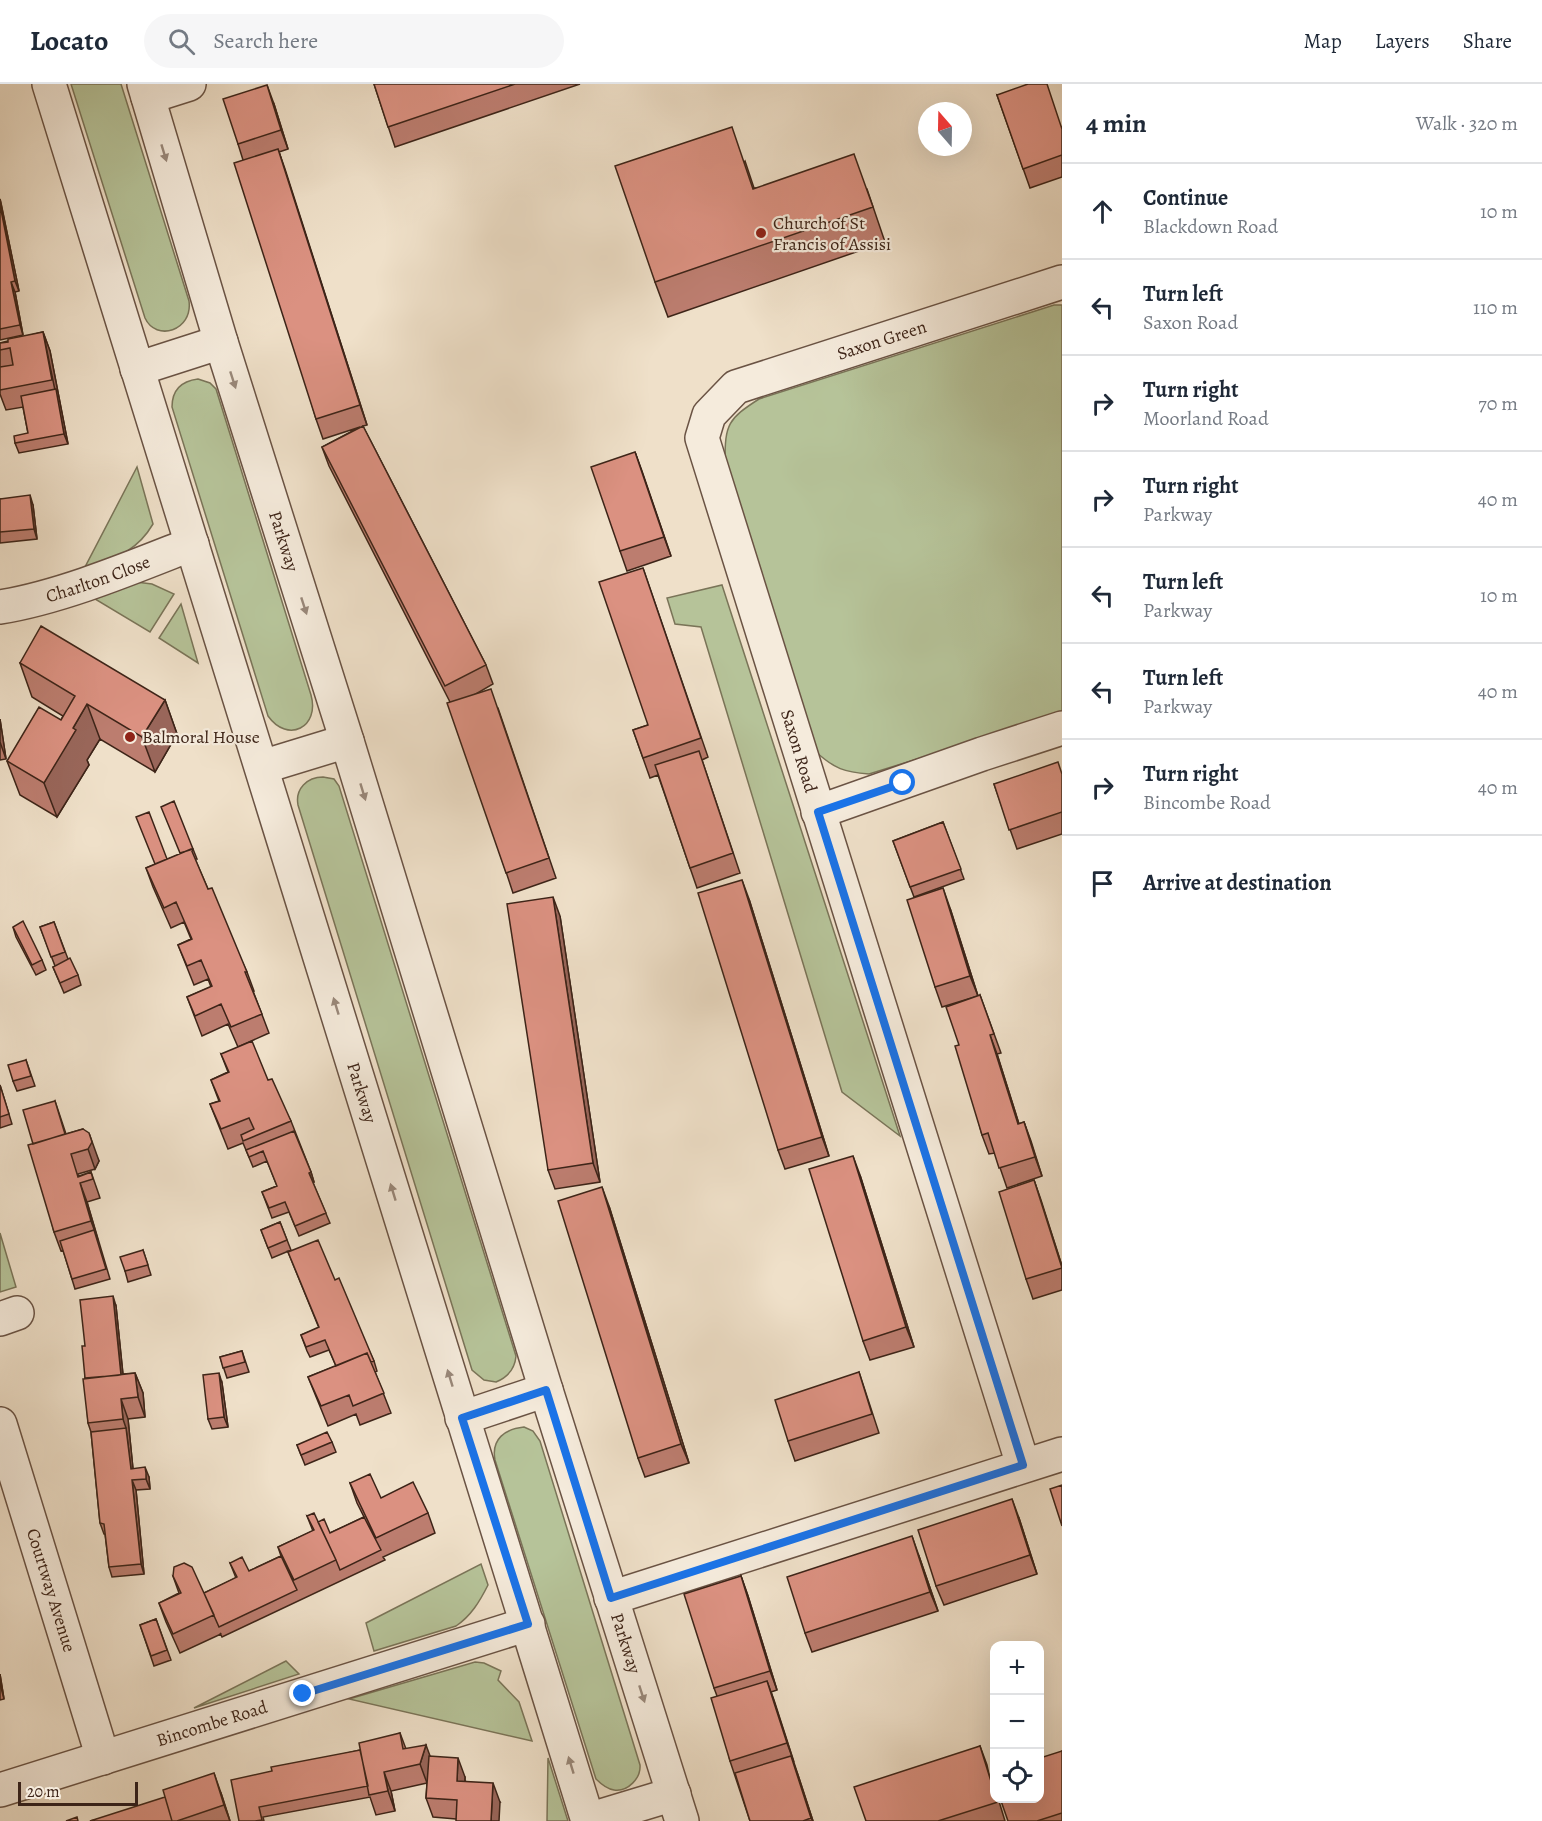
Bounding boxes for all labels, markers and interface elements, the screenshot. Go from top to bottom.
search box [144,14,564,68]
text: Locato [30,22,108,60]
icon: search [165,25,198,58]
text: Search here [213,26,318,56]
text: Map [1303,27,1342,55]
text: Layers [1375,27,1430,55]
text: Share [1463,27,1512,55]
north arrow [918,102,972,156]
text: 4 min [1086,106,1147,141]
text: Walk · 320 m [1416,110,1518,137]
one-way arrow [160,144,169,162]
text: Continue [1143,183,1228,213]
icon: ahead [1086,195,1119,228]
text: 10 m [1480,198,1518,225]
place label: Church of St Francis of Assisi [773,211,891,256]
text: Blackdown Road [1143,213,1278,240]
marker: Church of St Francis of Assisi [754,226,768,240]
text: Turn left [1143,279,1223,309]
icon: left [1086,291,1119,324]
text: 110 m [1473,294,1518,321]
text: Saxon Road [1143,309,1238,336]
street label: Saxon Green [834,314,930,366]
one-way arrow [229,371,238,389]
text: Turn right [1143,375,1239,405]
icon: right [1086,387,1119,420]
text: 70 m [1478,390,1518,417]
text: Moorland Road [1143,405,1269,432]
text: Turn right [1143,471,1239,501]
icon: right [1086,483,1119,516]
text: 40 m [1478,486,1518,513]
text: Parkway [1143,501,1212,528]
street label: Parkway [263,508,305,575]
street label: Charlton Close [43,550,154,608]
text: Turn left [1143,567,1223,597]
icon: left [1086,579,1119,612]
text: 10 m [1480,582,1518,609]
one-way arrow [300,597,310,615]
text: Parkway [1143,597,1212,624]
text: Turn left [1143,663,1223,693]
icon: left [1086,675,1119,708]
text: 40 m [1478,678,1518,705]
text: Parkway [1143,693,1212,720]
street label: Saxon Road [775,707,823,796]
place label: Balmoral House [142,725,260,749]
marker: Balmoral House [123,730,137,744]
text: Turn right [1143,759,1239,789]
route start [889,769,915,795]
icon: right [1086,771,1119,804]
text: 40 m [1478,774,1518,801]
one-way arrow [359,783,368,801]
text: Bincombe Road [1143,789,1271,816]
icon: arrive [1086,867,1119,900]
text: Arrive at destination [1143,868,1332,898]
one-way arrow [331,997,340,1015]
street label: Parkway [341,1059,383,1127]
one-way arrow [388,1183,397,1201]
one-way arrow [445,1369,454,1387]
street label: Courtway Avenue [21,1525,82,1655]
street label: Parkway [605,1610,647,1677]
map controls [990,1641,1044,1803]
button: + [990,1641,1044,1695]
route end [289,1680,315,1706]
one-way arrow [638,1685,647,1703]
street label: Bincombe Road [153,1695,271,1752]
button: − [990,1695,1044,1749]
button: locate [990,1749,1044,1803]
one-way arrow [566,1756,575,1774]
scale bar [18,1779,138,1806]
text: 20 m [27,1781,60,1803]

